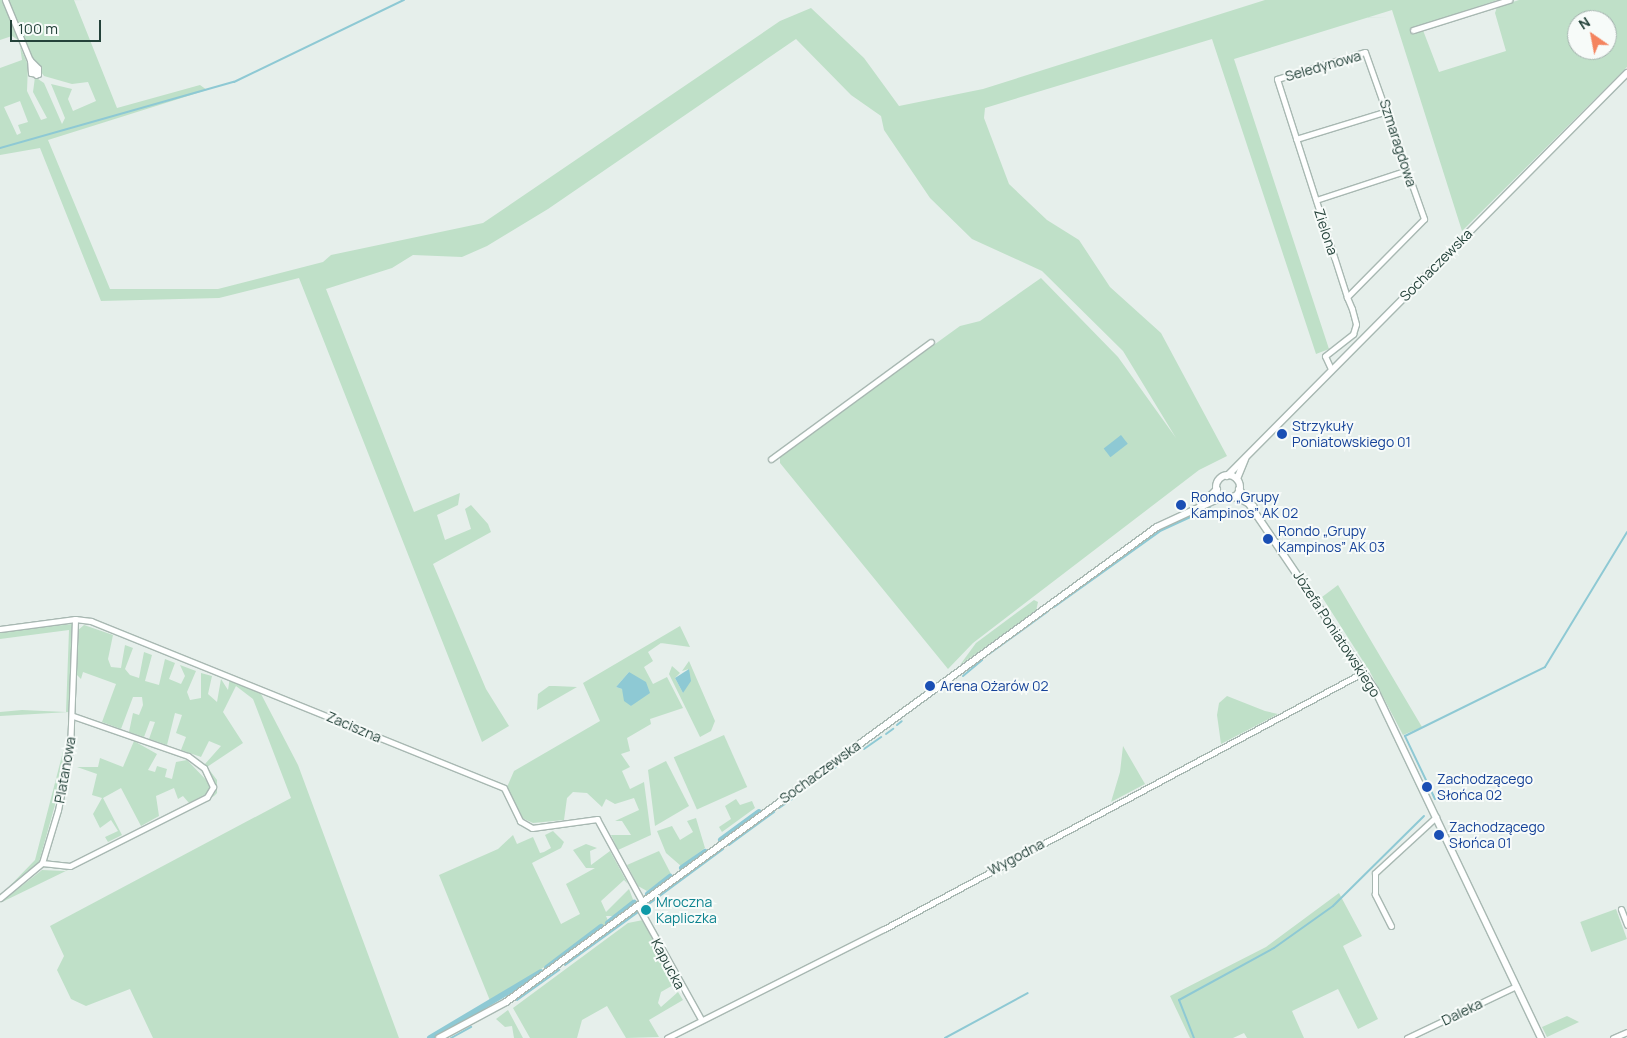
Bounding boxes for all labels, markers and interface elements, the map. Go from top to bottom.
scale bar [12,10,104,42]
north arrow [1567,10,1617,60]
text: N [1575,12,1593,34]
text: 100 m [18,18,58,39]
street label: Seledynowa [1283,47,1363,85]
street label: Szmaragdowa [1376,97,1420,189]
street label: Zielona [1311,207,1341,257]
street label: Sochaczewska [1396,225,1476,305]
place label: Strzykuły Poniatowskiego 01 [1292,418,1411,451]
marker: Strzykuły Poniatowskiego 01 [1276,428,1288,440]
place label: Rondo „Grupy Kampinos” AK 02 [1191,489,1298,522]
marker: Rondo „Grupy Kampinos” AK 02 [1175,499,1187,511]
place label: Rondo „Grupy Kampinos” AK 03 [1278,523,1385,556]
marker: Rondo „Grupy Kampinos” AK 03 [1262,533,1274,545]
street label: Józefa Poniatowskiego [1290,568,1384,700]
place label: Arena Ożarów 02 [940,678,1049,694]
marker: Arena Ożarów 02 [924,680,936,692]
street label: Zaciszna [324,708,384,746]
street label: Platanowa [51,735,79,805]
street label: Sochaczewska [776,737,864,807]
place label: Zachodzącego Słońca 02 [1437,771,1533,804]
marker: Zachodzącego Słońca 02 [1421,781,1433,793]
place label: Zachodzącego Słońca 01 [1449,819,1545,852]
marker: Zachodzącego Słońca 01 [1433,829,1445,841]
street label: Wygodna [985,835,1047,879]
place label: Mroczna Kapliczka [656,894,717,926]
marker: Mroczna Kapliczka [640,904,652,916]
street label: Kapucka [648,936,688,992]
street label: Daleka [1439,995,1485,1029]

